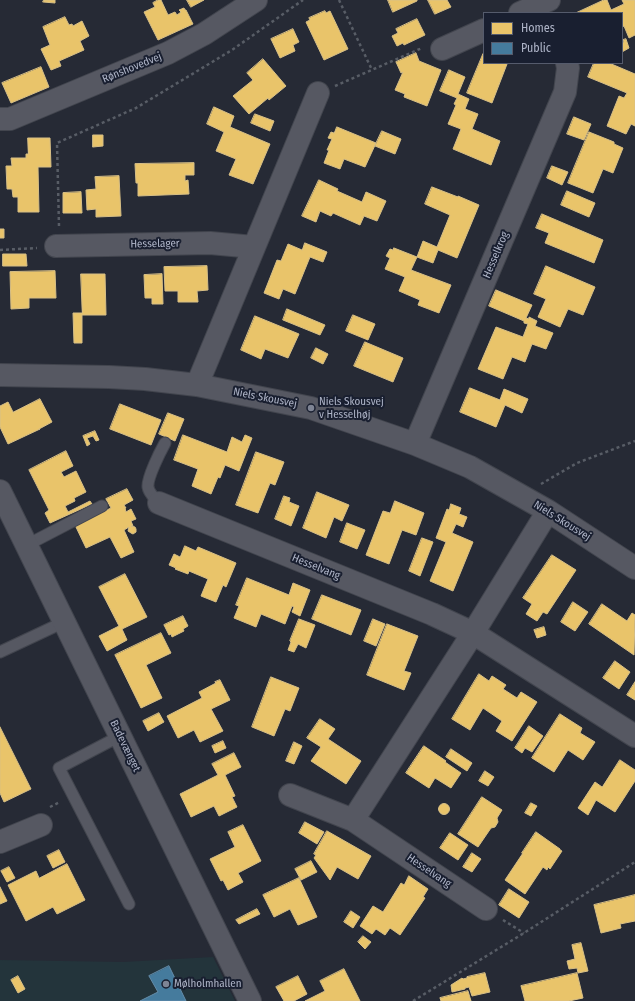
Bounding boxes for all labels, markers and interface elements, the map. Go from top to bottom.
legend [483,12,623,64]
text: Homes [521,21,555,35]
text: Public [521,41,551,55]
street label: Rønshovedvej [100,50,164,86]
street label: Hesselkrog [480,230,512,280]
street label: Hesselager [130,237,180,251]
street label: Niels Skousvej [232,385,298,411]
place label: Niels Skousvej v Hesselhøj [319,395,384,421]
marker: Niels Skousvej v Hesselhøj [306,403,316,413]
street label: Niels Skousvej [531,498,593,544]
street label: Hesselvang [290,551,342,583]
street label: Badevænget [107,718,143,774]
street label: Hesselvang [404,851,454,891]
place label: Mølholmhallen [174,977,242,991]
marker: Mølholmhallen [161,979,171,989]

